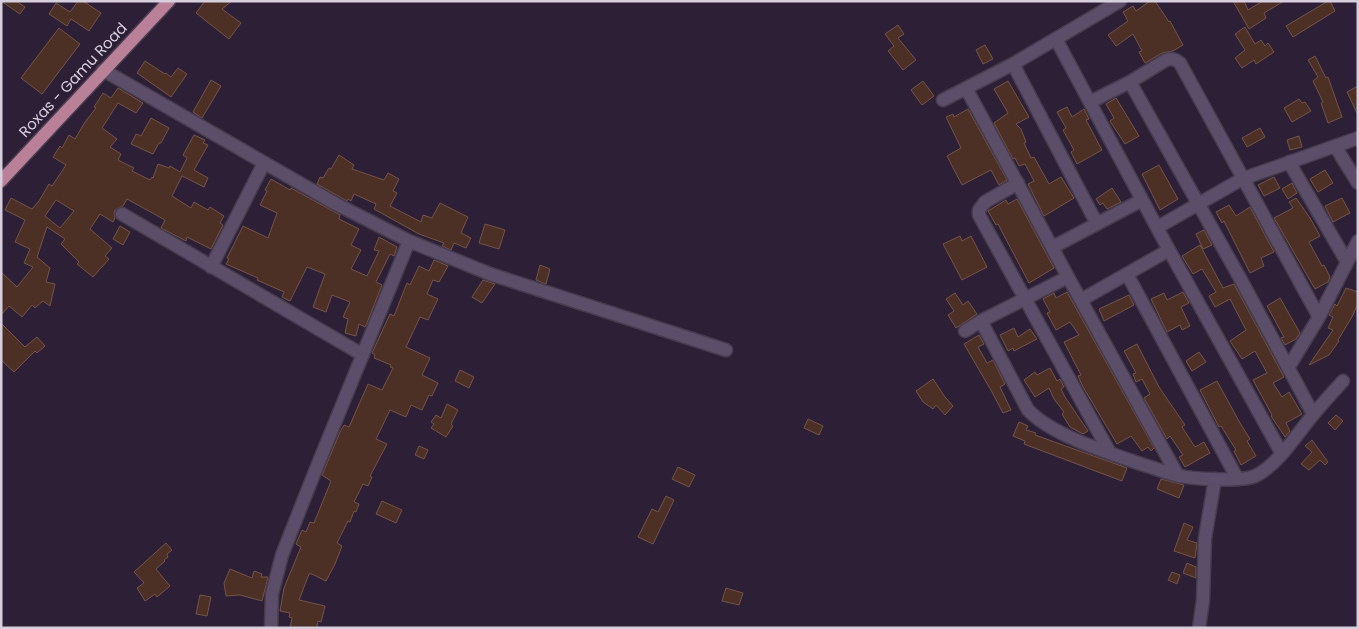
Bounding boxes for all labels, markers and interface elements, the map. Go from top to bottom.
street label: Roxas - Gamu Road [14,18,131,142]

